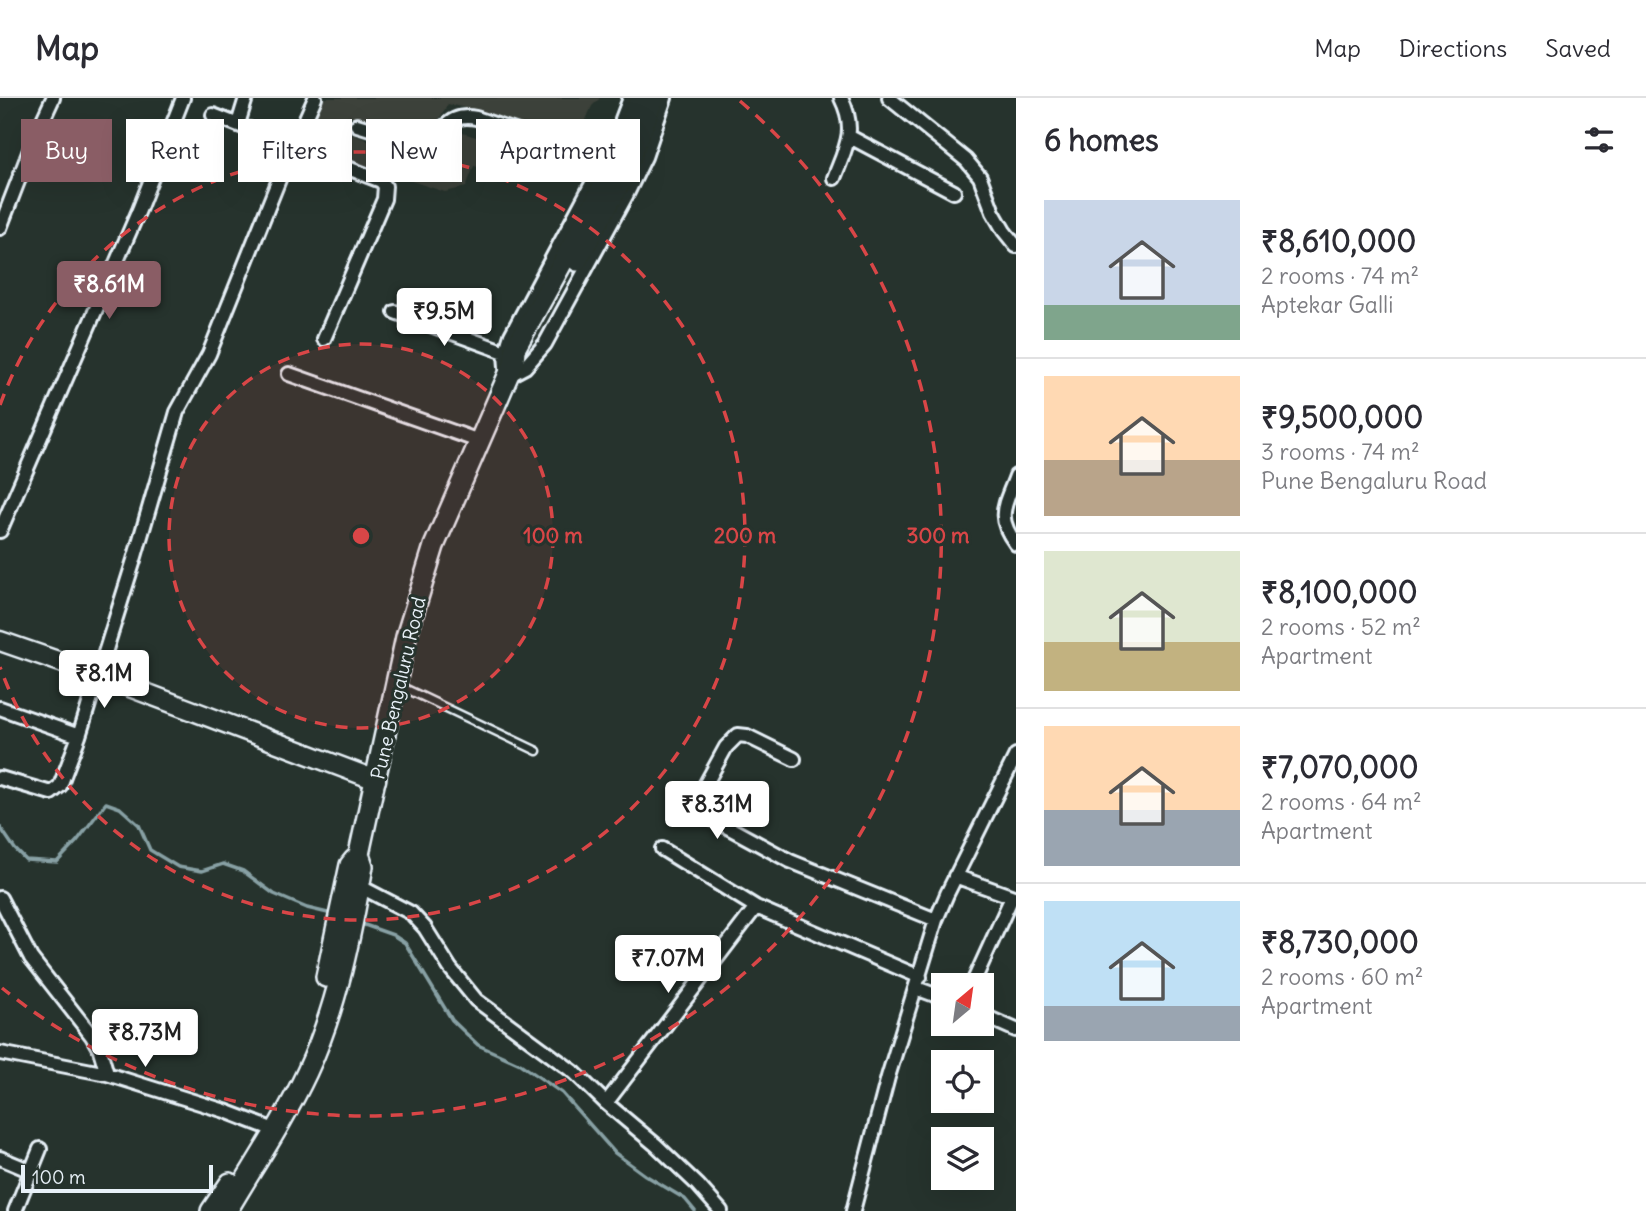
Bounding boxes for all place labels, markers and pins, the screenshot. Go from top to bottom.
pin: ₹8.61M [52,262,166,321]
pin: ₹9.5M [395,288,493,348]
centre of rings [349,524,373,548]
pin: ₹8.1M [55,650,153,710]
pin: ₹8.31M [660,782,774,841]
pin: ₹7.07M [611,936,725,995]
pin: ₹8.73M [88,1010,202,1069]

